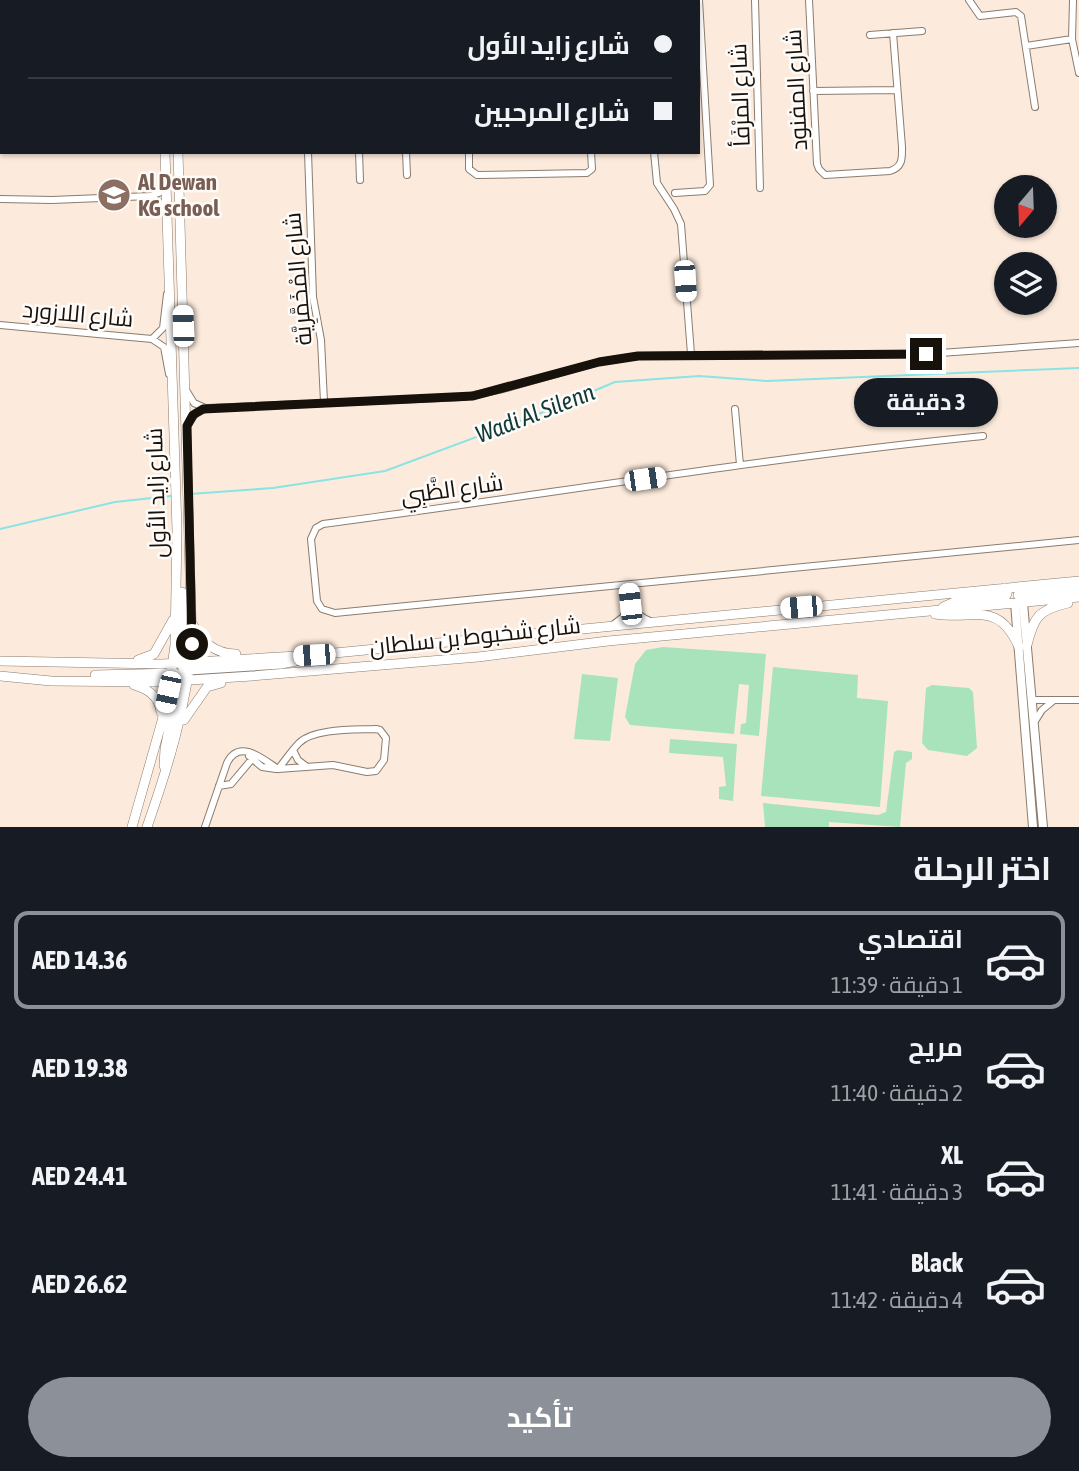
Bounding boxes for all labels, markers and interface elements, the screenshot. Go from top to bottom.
street label: شارع المفنود [780,28,815,151]
text: شارع زايد الأول [467,30,630,60]
street label: شارع المرْفَأ [723,43,758,147]
text: شارع المرحبين [474,97,630,127]
place label: Al Dewan KG school [137,169,220,221]
north arrow [994,175,1057,238]
map controls [994,175,1057,315]
school or university icon: Al Dewan KG school [95,176,133,214]
street label: شارع المْخَمَّرِيَّة [279,211,320,347]
button: layers [994,252,1057,315]
car [674,259,697,303]
street label: شارع اللازورد [21,296,135,335]
car [172,305,195,347]
route end [910,338,942,370]
water label: Wadi Al Silenn [472,378,599,448]
callout: 3 دقيقة [854,378,998,428]
text: 3 دقيقة [887,389,966,415]
street label: شارع زايد الأول [141,427,174,559]
car [623,466,668,492]
street label: شارع الظَّبِي [399,468,506,514]
car [618,582,643,626]
car [780,595,823,619]
street label: شارع شخبوط بن سلطان [368,612,582,663]
route start [176,628,208,660]
car [293,643,336,667]
car [154,669,183,715]
text: اختر الرحلة [914,850,1051,887]
text: اقتصادي [858,924,963,954]
icon: car [984,929,1047,992]
text: AED 14.36 [32,945,127,975]
text: 1 دقيقة · 11:39 [831,972,963,998]
text: مريح [908,1032,963,1062]
icon: car [984,1037,1047,1100]
text: AED 19.38 [32,1053,127,1083]
text: 2 دقيقة · 11:40 [831,1080,963,1106]
text: XL [941,1140,963,1170]
icon: car [984,1145,1047,1208]
text: AED 24.41 [32,1161,127,1191]
text: 3 دقيقة · 11:41 [831,1179,963,1205]
text: Black [911,1248,963,1278]
icon: car [984,1253,1047,1316]
text: AED 26.62 [32,1269,127,1299]
text: 4 دقيقة · 11:42 [831,1287,963,1313]
button: تأكيد [28,1377,1051,1457]

